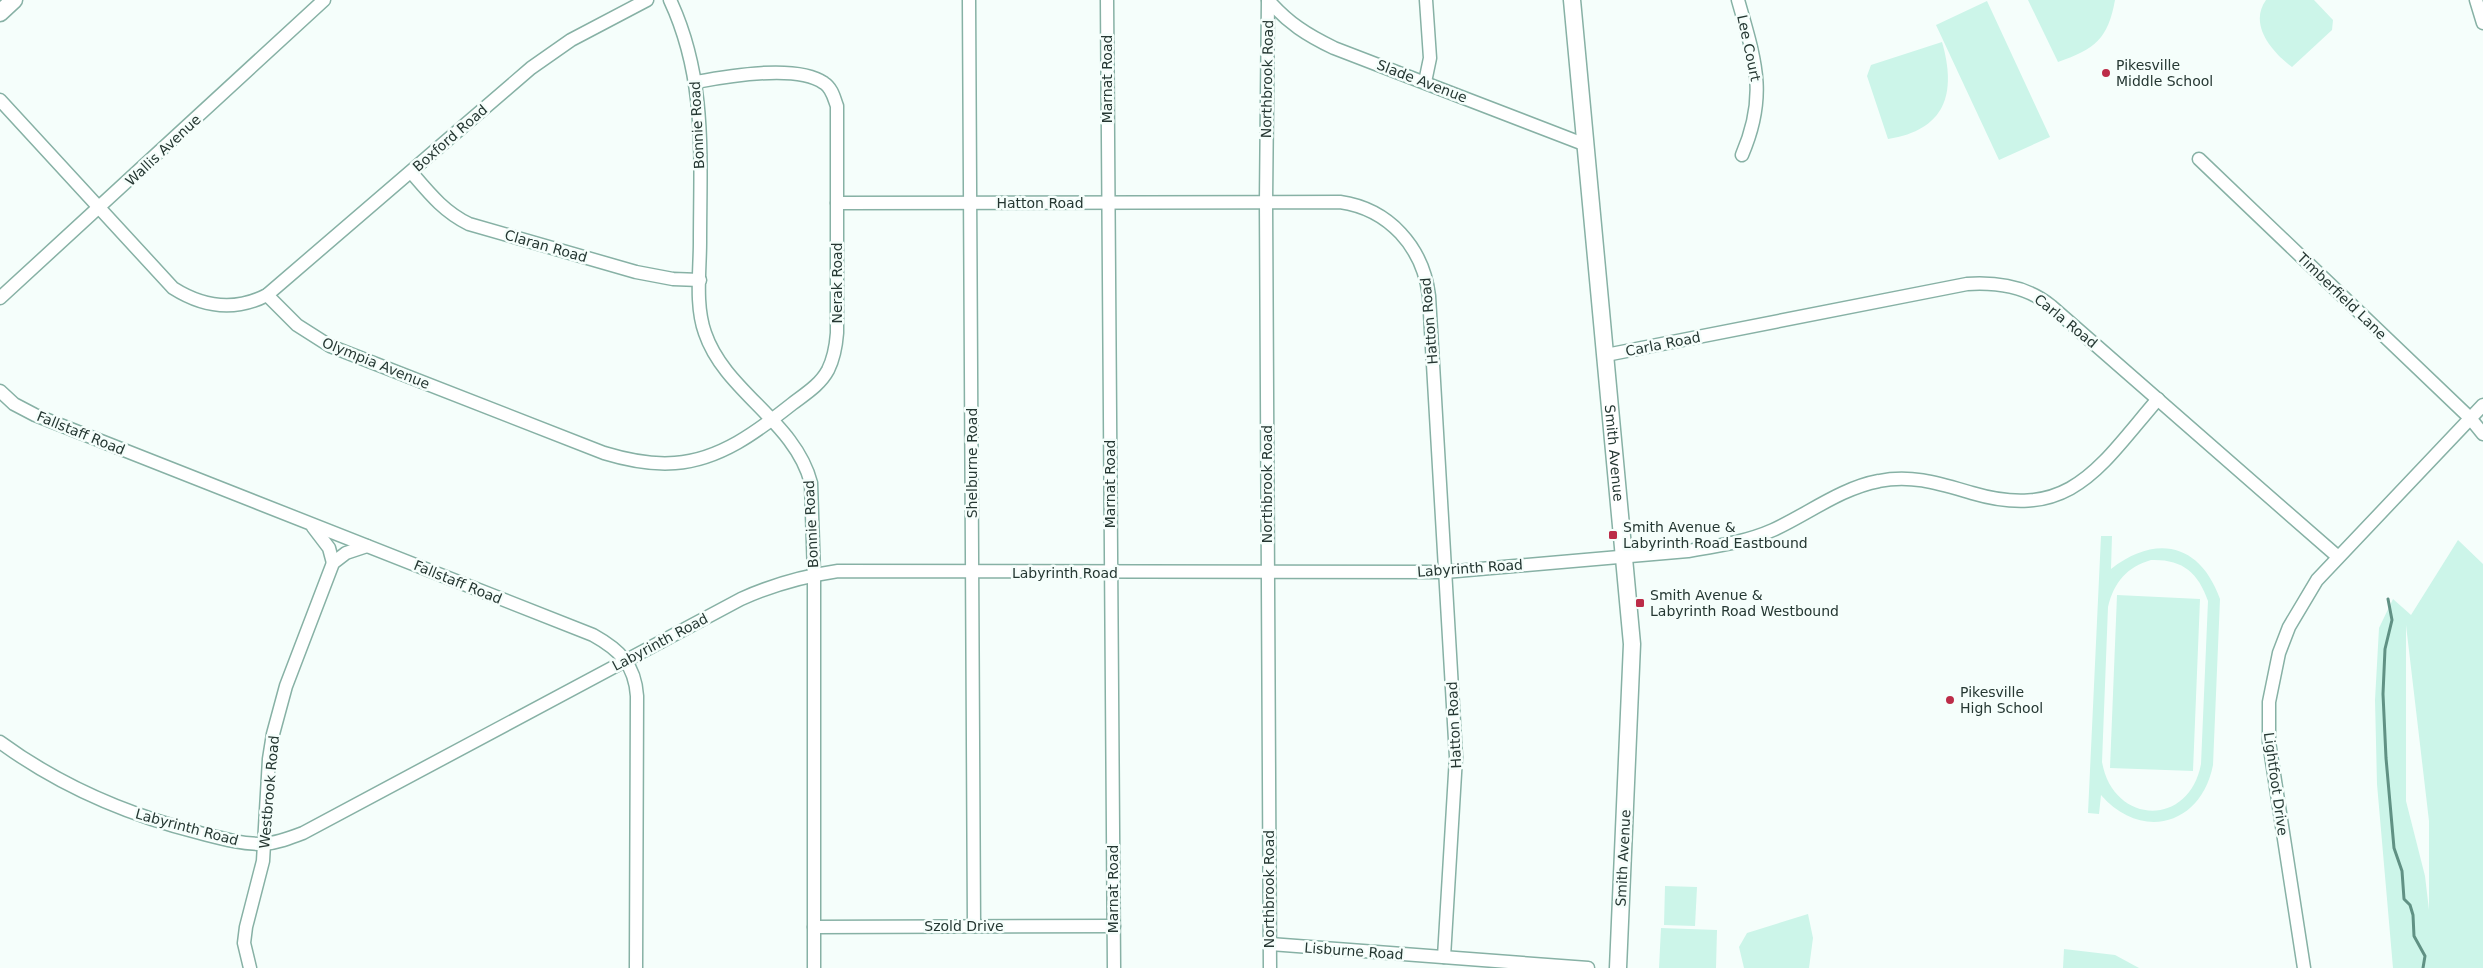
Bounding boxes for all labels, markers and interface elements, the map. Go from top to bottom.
street label: Lee Court [1734,13,1764,83]
street label: Northbrook Road [1258,20,1276,138]
street label: Marnat Road [1099,35,1115,123]
street label: Slade Avenue [1375,56,1469,106]
place label: Pikesville Middle School [2116,57,2213,89]
marker: Pikesville Middle School [2100,67,2112,79]
street label: Bonnie Road [687,81,707,169]
street label: Boxford Road [409,101,491,175]
street label: Wallis Avenue [122,111,204,189]
street label: Hatton Road [996,195,1084,211]
street label: Claran Road [503,227,589,265]
street label: Nerak Road [829,242,845,324]
street label: Timberfield Lane [2293,249,2390,343]
street label: Hatton Road [1417,277,1441,365]
street label: Carla Road [2031,291,2101,351]
street label: Carla Road [1624,329,1702,359]
street label: Olympia Avenue [320,334,432,392]
street label: Smith Avenue [1602,404,1627,502]
street label: Fallstaff Road [35,408,127,458]
street label: Shelburne Road [964,408,980,518]
street label: Northbrook Road [1259,425,1275,543]
street label: Marnat Road [1102,440,1118,528]
street label: Bonnie Road [801,480,821,568]
place label: Smith Avenue & Labyrinth Road Eastbound [1623,519,1808,551]
marker: Smith Avenue & Labyrinth Road Eastbound [1607,529,1619,541]
street label: Labyrinth Road [1417,556,1523,580]
street label: Fallstaff Road [412,557,504,607]
street label: Labyrinth Road [1012,565,1118,581]
place label: Smith Avenue & Labyrinth Road Westbound [1650,587,1839,619]
marker: Smith Avenue & Labyrinth Road Westbound [1634,597,1646,609]
street label: Labyrinth Road [609,610,711,674]
street label: Hatton Road [1444,681,1464,769]
place label: Pikesville High School [1960,684,2043,716]
marker: Pikesville High School [1944,694,1956,706]
street label: Lightfoot Drive [2261,731,2291,837]
street label: Westbrook Road [256,735,282,849]
street label: Labyrinth Road [134,806,240,848]
street label: Smith Avenue [1612,809,1634,907]
street label: Northbrook Road [1261,830,1277,948]
street label: Marnat Road [1105,845,1121,933]
street label: Szold Drive [924,918,1004,934]
street label: Lisburne Road [1304,940,1404,962]

